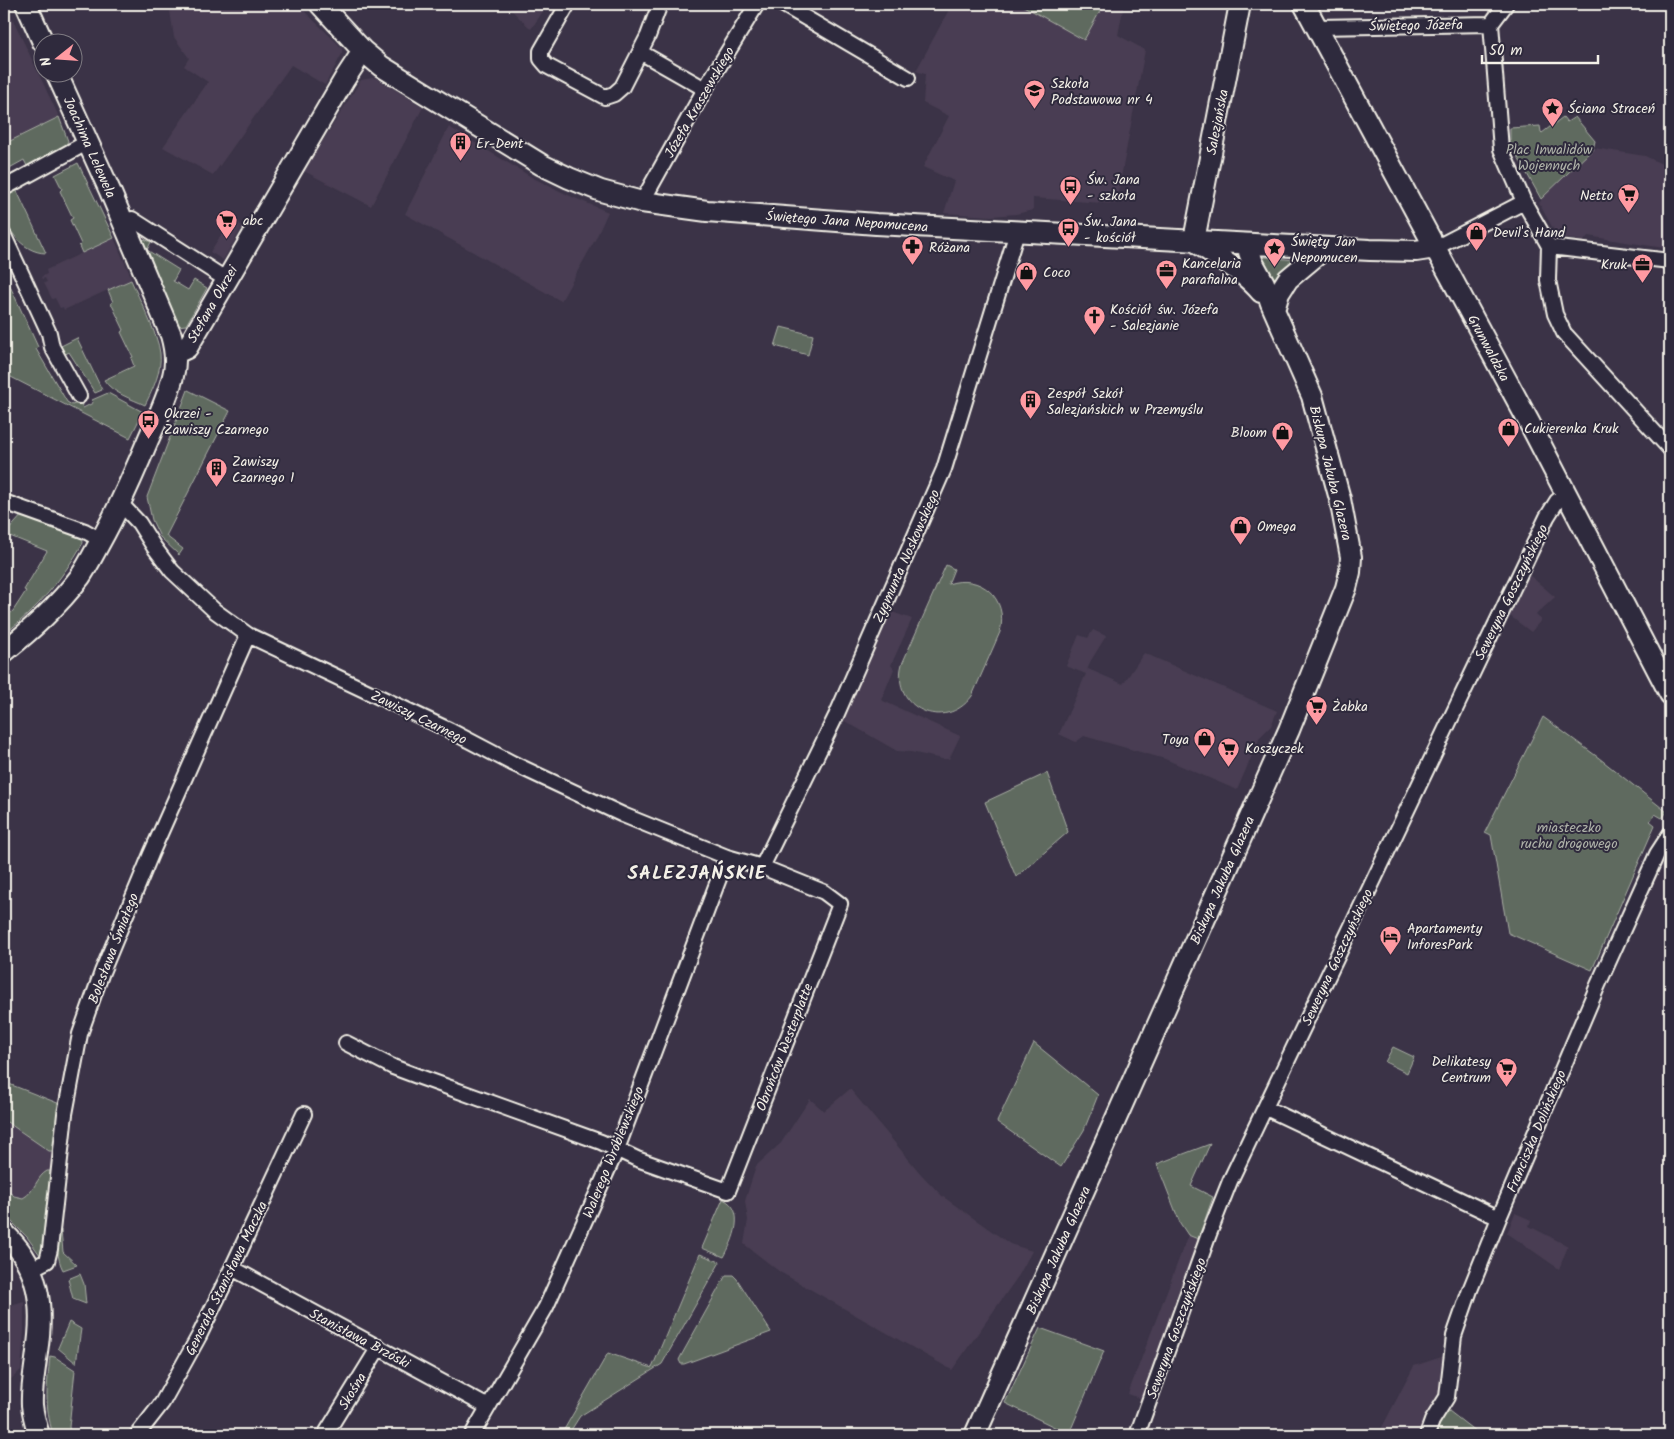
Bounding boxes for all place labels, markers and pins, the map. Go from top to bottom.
place label: Szkoła Podstawowa nr 4 [1051,73,1153,111]
school or university icon: Szkoła Podstawowa nr 4 [1023,79,1047,110]
place icon: Ściana Straceń [1540,96,1564,127]
place label: Ściana Straceń [1568,98,1655,120]
building icon: Er-Dent [448,131,472,162]
place label: Er-Dent [476,133,524,155]
place label: Św. Jana - szkoła [1087,169,1140,207]
bus stop icon: Św. Jana - szkoła [1059,175,1083,206]
supermarket icon: Netto [1617,183,1641,214]
place label: Netto [1580,185,1613,207]
supermarket icon: abc [215,208,239,239]
place label: abc [243,210,263,232]
place label: Św. Jana - kościół [1084,211,1137,249]
bus stop icon: Św. Jana - kościół [1056,217,1080,248]
shop icon: Devil's Hand [1465,220,1489,251]
place label: Devil's Hand [1493,222,1566,244]
place label: Święty Jan Nepomucen [1291,231,1358,269]
pharmacy icon: Różana [901,235,925,266]
place label: Różana [929,237,970,259]
place icon: Święty Jan Nepomucen [1263,237,1287,268]
office icon: Kruk [1631,252,1655,283]
place label: Kancelaria parafialna [1181,253,1241,291]
place label: Kruk [1601,254,1627,276]
office icon: Kancelaria parafialna [1154,259,1178,290]
shop icon: Coco [1015,260,1039,291]
place label: Coco [1043,262,1070,284]
place label: Kościół św. Józefa - Salezjanie [1110,299,1219,337]
church icon: Kościół św. Józefa - Salezjanie [1082,305,1106,336]
place label: Zespół Szkół Salezjańskich w Przemyślu [1047,383,1204,421]
building icon: Zespół Szkół Salezjańskich w Przemyślu [1019,389,1043,420]
place label: Okrzei - Zawiszy Czarnego [164,403,269,441]
bus stop icon: Okrzei - Zawiszy Czarnego [136,409,160,440]
shop icon: Cukierenka Kruk [1496,416,1520,447]
place label: Cukierenka Kruk [1524,418,1619,440]
shop icon: Bloom [1271,420,1295,451]
place label: Bloom [1231,422,1267,444]
place label: Zawiszy Czarnego 1 [232,451,295,489]
building icon: Zawiszy Czarnego 1 [204,457,228,488]
shop icon: Omega [1229,514,1253,545]
place label: Omega [1257,516,1296,538]
supermarket icon: Żabka [1304,694,1328,725]
place label: Żabka [1332,696,1368,718]
shop icon: Toya [1193,727,1217,758]
place label: Toya [1162,729,1189,751]
supermarket icon: Koszyczek [1217,736,1241,767]
place label: Koszyczek [1245,738,1304,760]
place label: Apartamenty InforesPark [1407,918,1483,956]
hotel icon: Apartamenty InforesPark [1379,924,1403,955]
place label: Delikatesy Centrum [1432,1051,1491,1089]
supermarket icon: Delikatesy Centrum [1495,1057,1519,1088]

